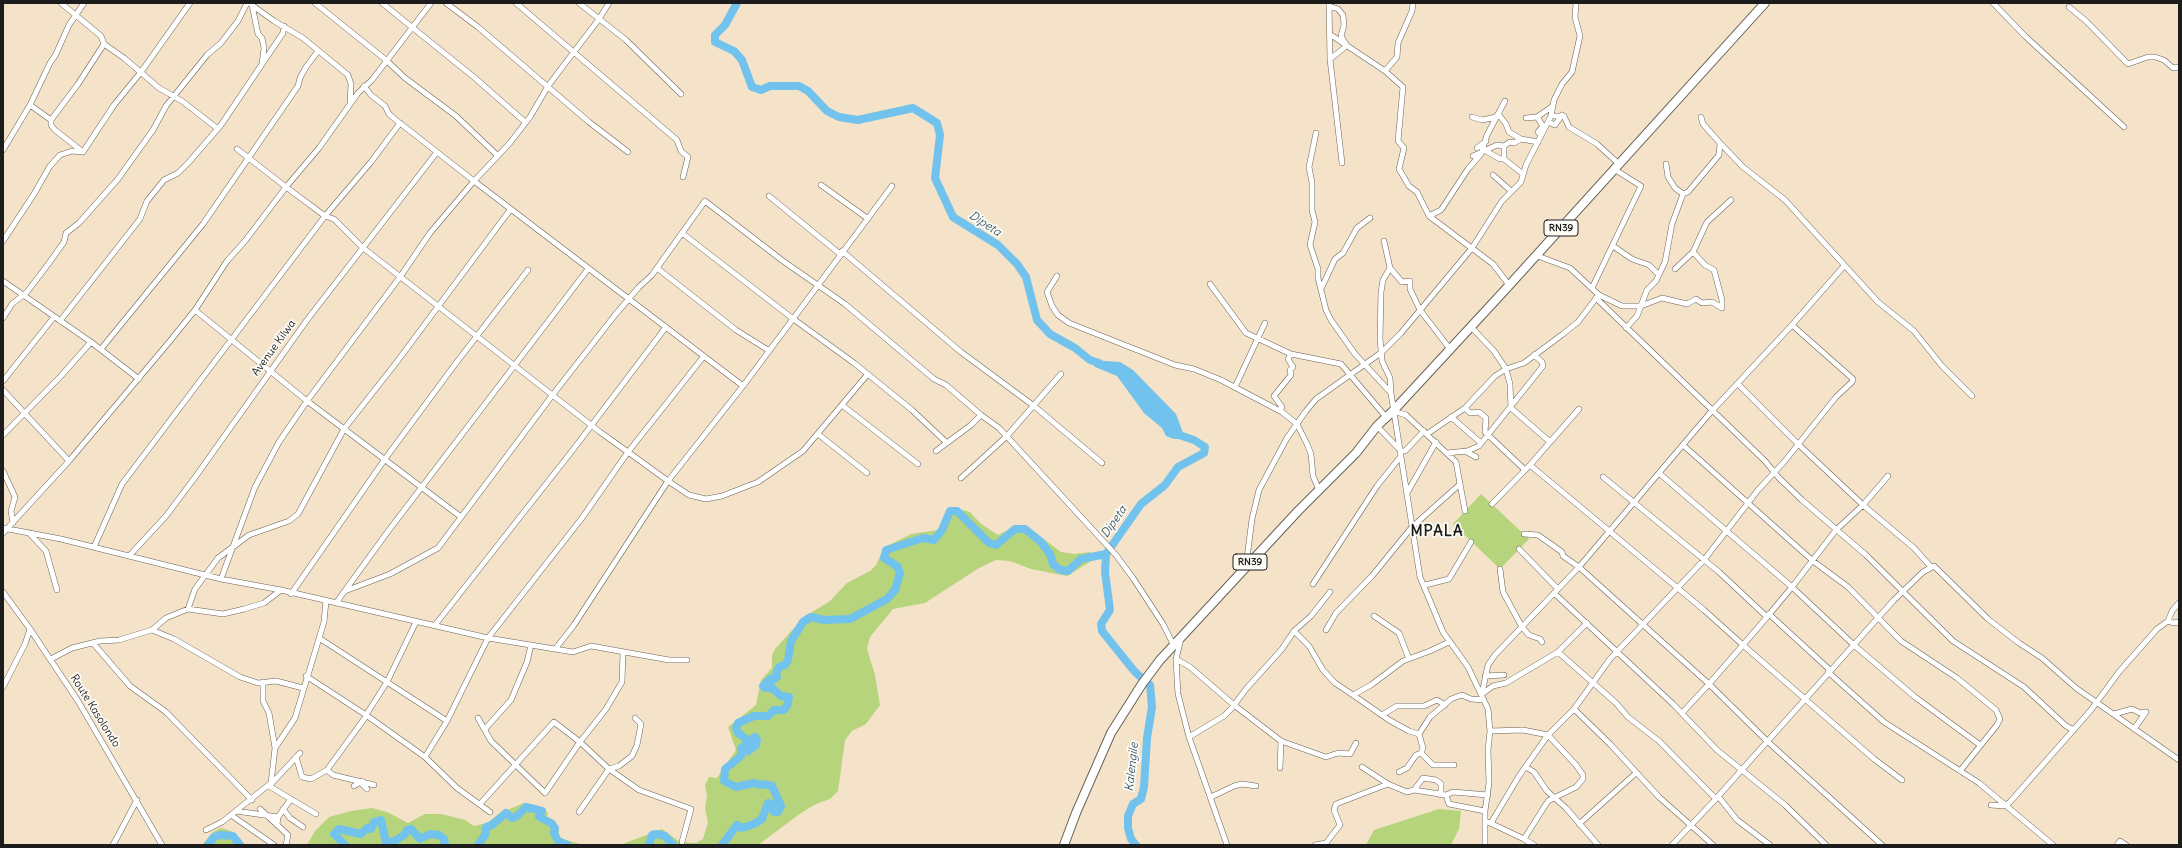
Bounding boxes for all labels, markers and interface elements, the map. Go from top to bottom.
water label: Dipeta [966,208,1004,240]
road number: RN39 [1544,220,1578,236]
street label: Avenue Kilwa [249,317,299,379]
water label: Dipeta [1098,503,1130,541]
district label: MPALA [1410,523,1464,541]
road number: RN39 [1233,554,1267,570]
street label: Route Kasolondo [67,672,123,750]
water label: Kalengile [1122,742,1142,792]

